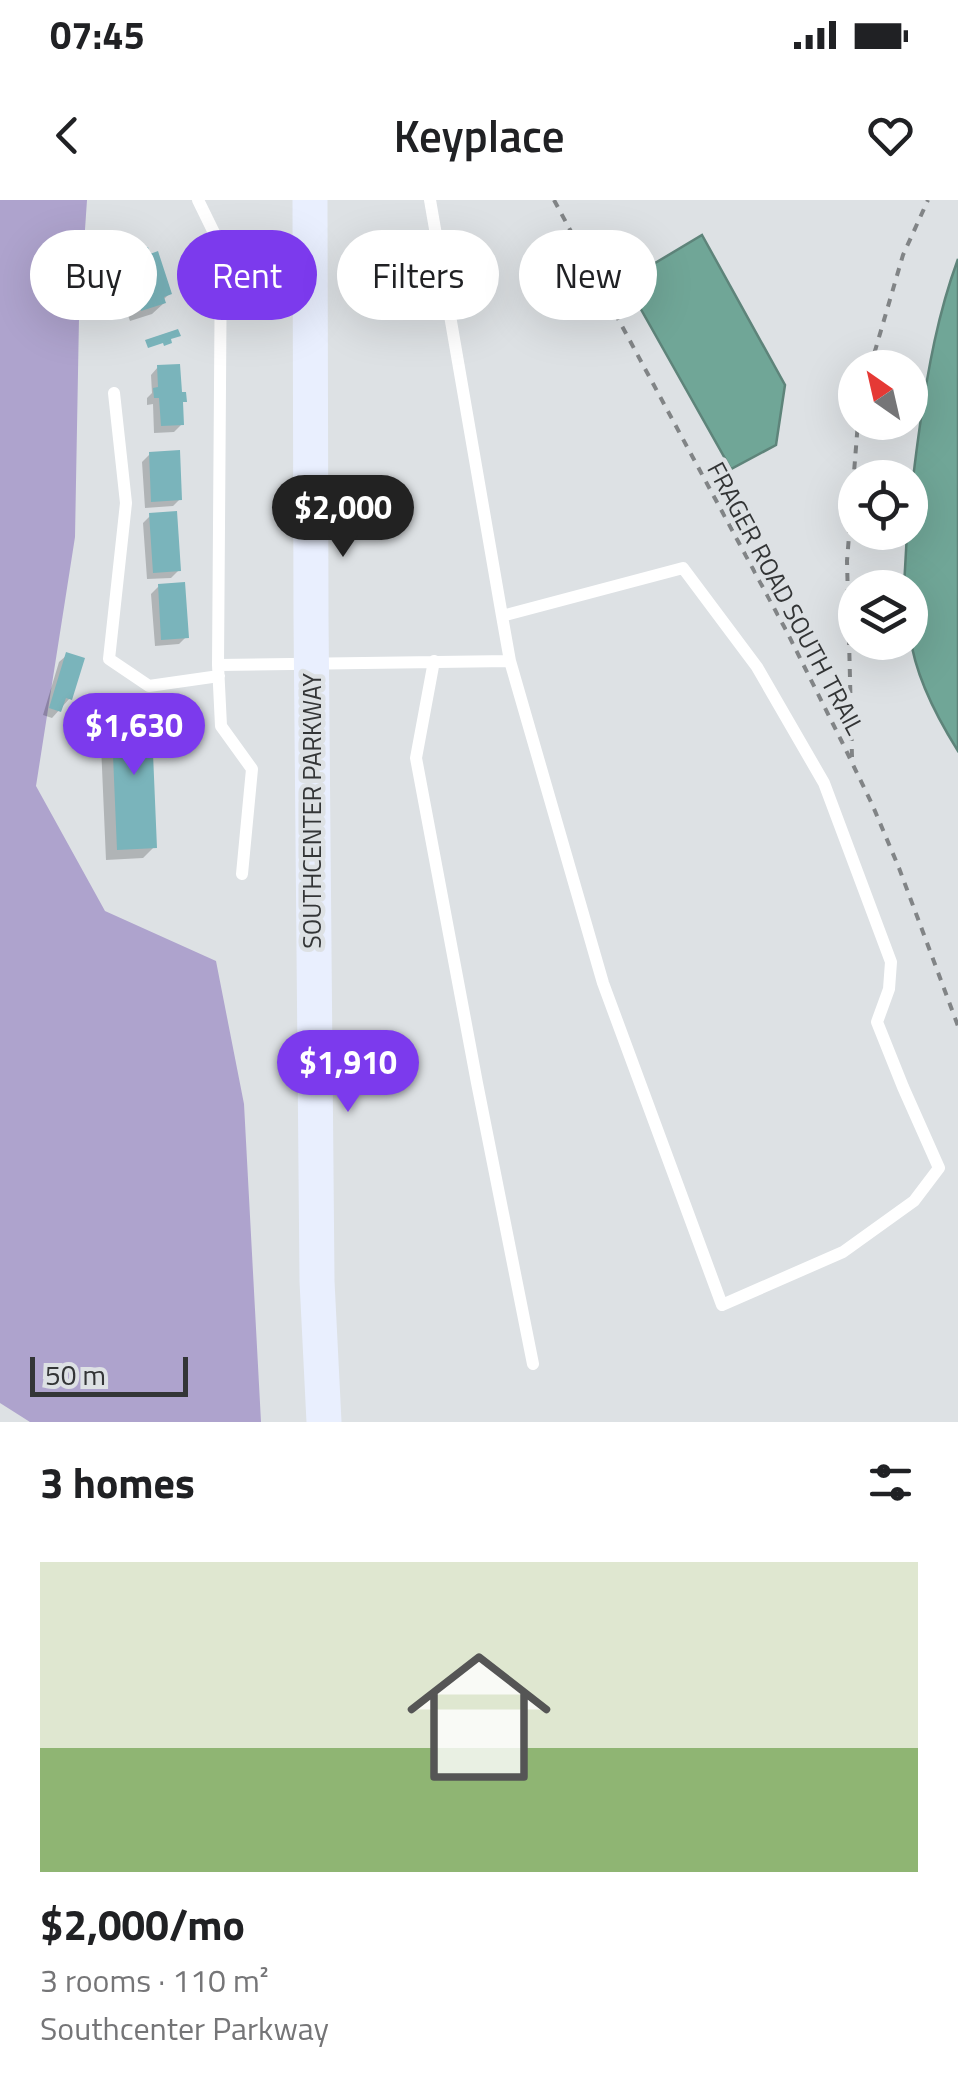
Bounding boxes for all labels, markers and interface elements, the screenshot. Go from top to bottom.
text: 07:45 [50,6,145,64]
text: Keyplace [393,101,565,169]
icon: back [40,108,95,163]
icon: heart [863,108,918,163]
chip: Buy [30,230,157,320]
chip: Rent [177,230,317,320]
chip: Filters [337,230,499,320]
chip: New [519,230,657,320]
north arrow [838,350,928,440]
map controls [838,350,928,660]
street label: FRAGER ROAD SOUTH TRAIL [698,455,874,741]
button: locate [838,460,928,550]
pin: $2,000 [262,475,424,560]
text: $2,000 [294,483,392,531]
button: layers [838,570,928,660]
street label: SOUTHCENTER PARKWAY [293,673,331,949]
pin: $1,630 [53,693,215,778]
text: $1,630 [85,701,183,749]
pin: $1,910 [267,1030,429,1115]
text: $1,910 [299,1038,397,1086]
scale bar [30,1352,188,1396]
text: 50 m [45,1353,106,1396]
text: 3 homes [40,1450,195,1514]
icon: filters [863,1455,918,1510]
icon: home [389,1627,569,1807]
text: $2,000/mo [40,1892,245,1956]
text: 3 rooms · 110 m² [40,1956,269,2004]
text: Southcenter Parkway [40,2004,329,2052]

